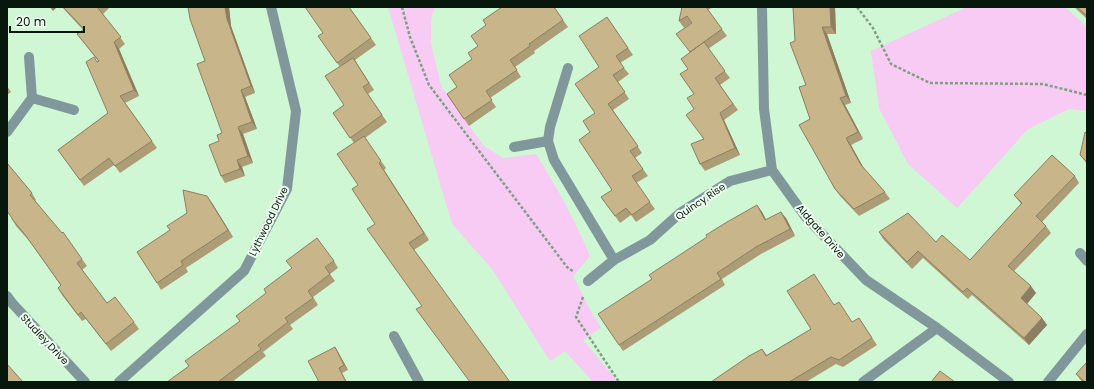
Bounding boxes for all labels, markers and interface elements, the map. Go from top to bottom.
scale bar [10,8,84,34]
text: 20 m [16,13,46,30]
street label: Quincy Rise [672,179,728,224]
street label: Lythwood Drive [245,184,292,258]
street label: Aldgate Drive [793,201,848,262]
street label: Studley Drive [17,311,72,368]

